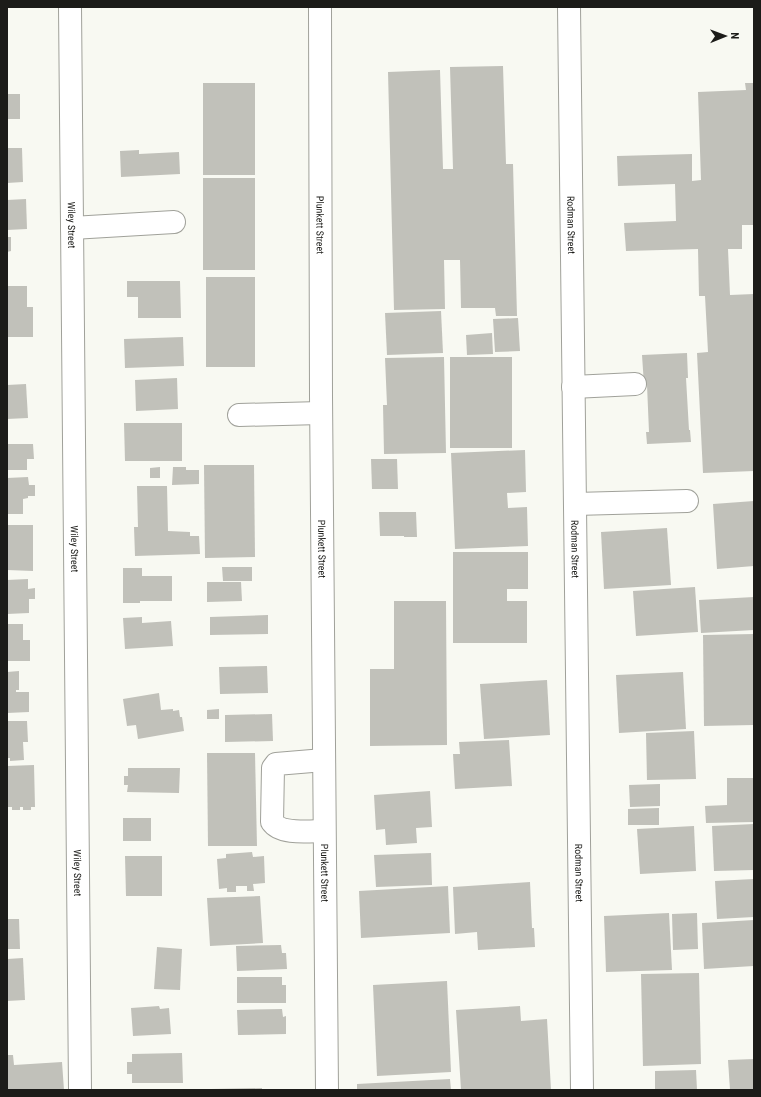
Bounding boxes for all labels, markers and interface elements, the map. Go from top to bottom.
north arrow [705,16,745,56]
text: N [728,32,741,40]
street label: Plunkett Street [314,196,326,254]
street label: Rodman Street [565,196,577,254]
street label: Wiley Street [66,202,77,248]
street label: Plunkett Street [316,520,328,578]
street label: Rodman Street [569,520,581,578]
street label: Wiley Street [69,526,80,572]
street label: Plunkett Street [319,844,330,902]
street label: Rodman Street [573,844,585,902]
street label: Wiley Street [72,850,83,896]

